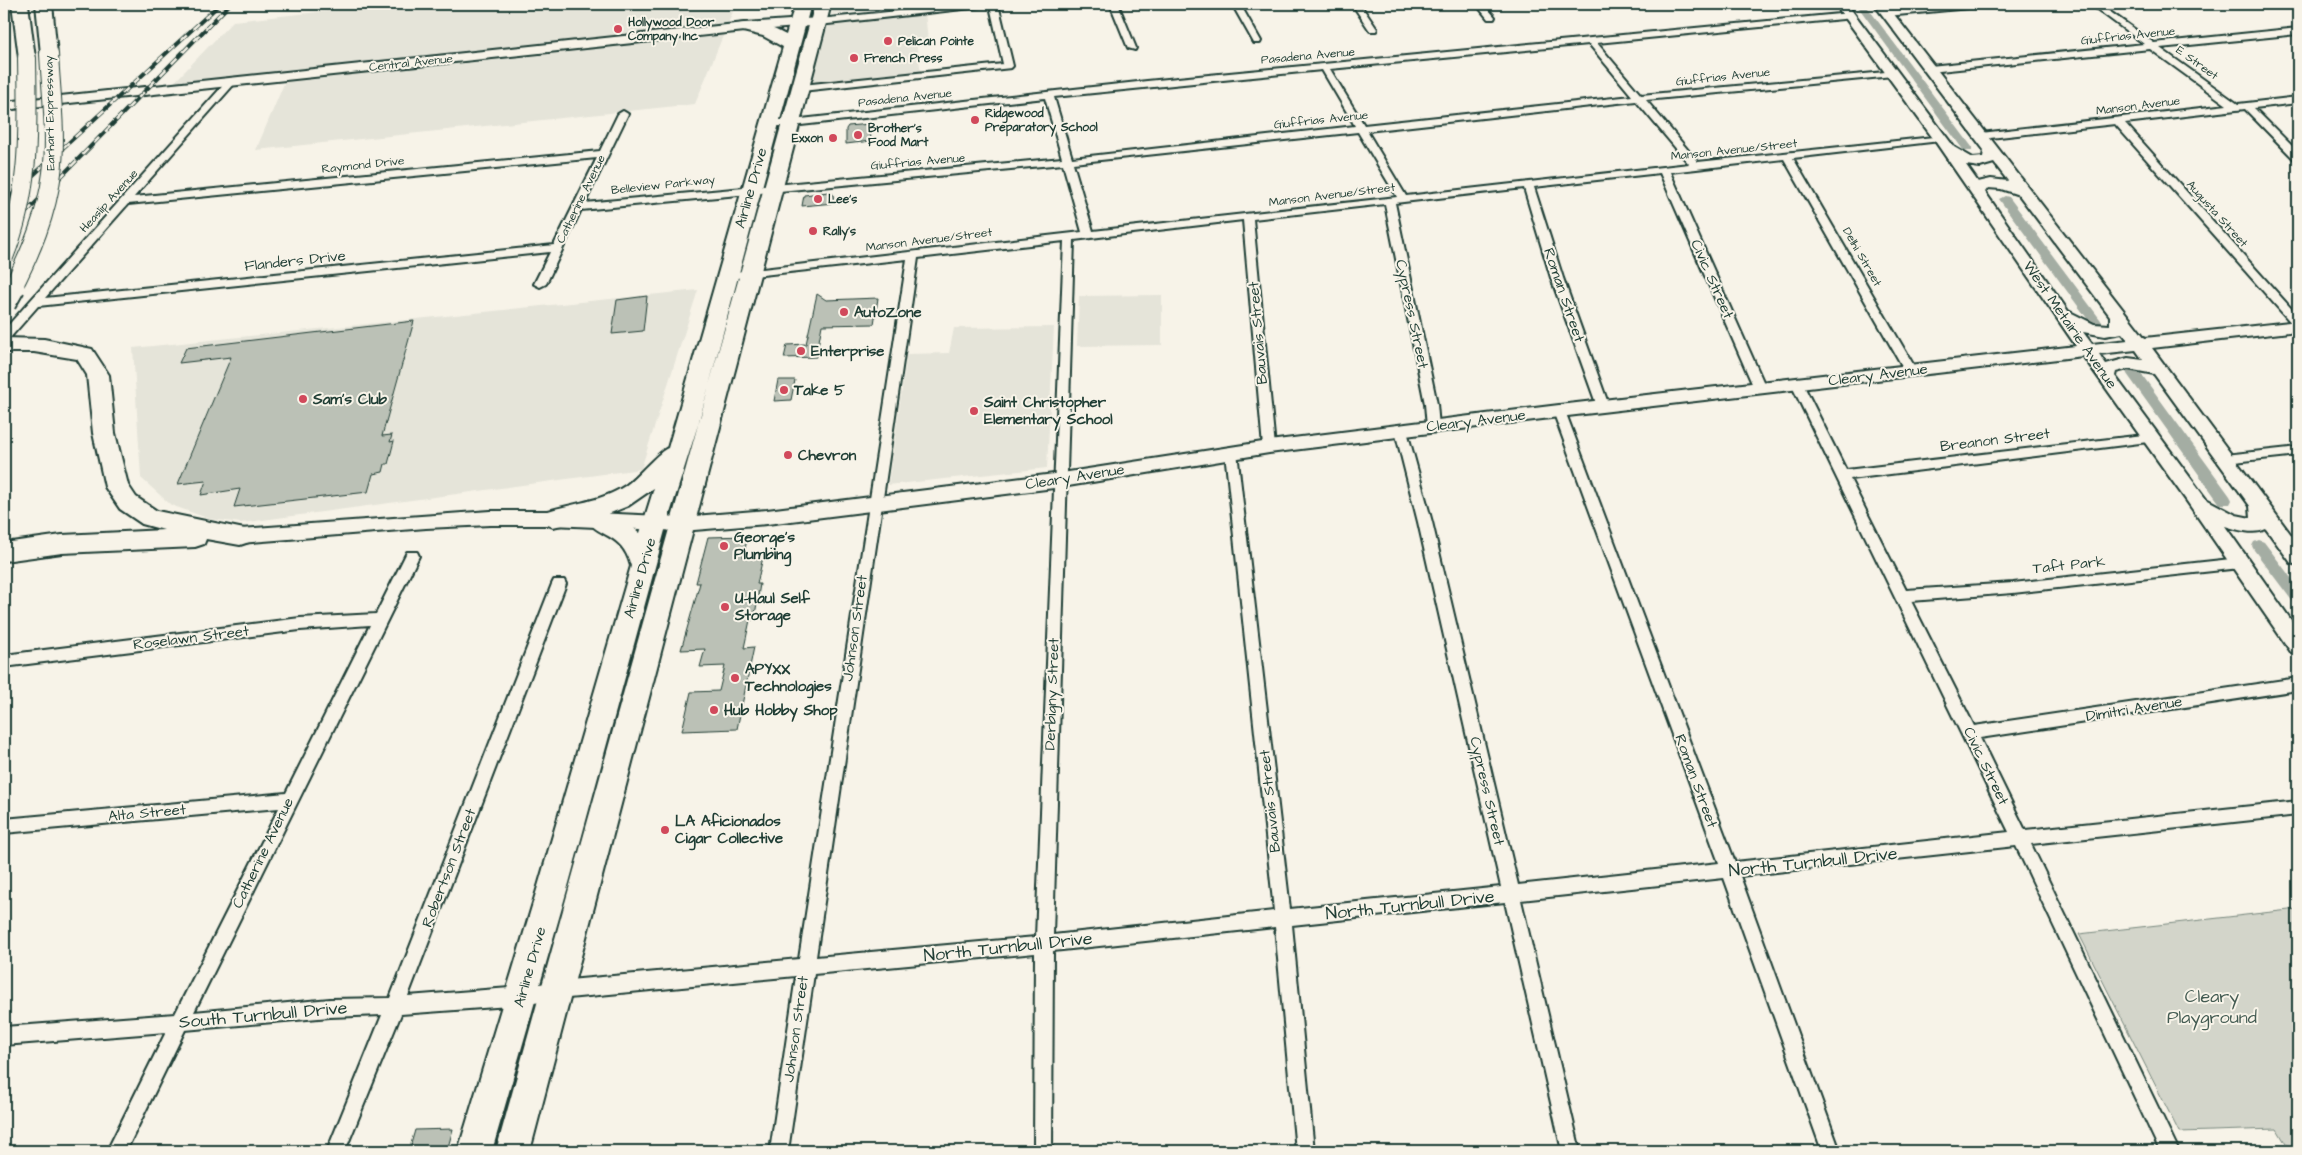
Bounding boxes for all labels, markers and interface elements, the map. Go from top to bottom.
place label: Hollywood Door Company Inc [628,14,715,46]
marker: Hollywood Door Company Inc [612,23,624,35]
street label: Giuffrias Avenue [2080,23,2177,49]
place label: Pelican Pointe [898,33,974,50]
marker: Pelican Pointe [882,35,894,47]
street label: E Street [2172,42,2222,84]
street label: Pasadena Avenue [1260,43,1356,69]
street label: Central Avenue [368,50,454,76]
place label: French Press [864,50,943,67]
marker: French Press [848,52,860,64]
street label: Earhart Expressway [40,55,61,171]
street label: Giuffrias Avenue [1675,64,1772,90]
street label: Pasadena Avenue [857,85,953,111]
street label: Manson Avenue [2095,92,2182,120]
place label: Ridgewood Preparatory School [985,105,1098,137]
street label: Giuffrias Avenue [1273,107,1370,133]
marker: Ridgewood Preparatory School [969,114,981,126]
place label: Brother's Food Mart [868,120,928,151]
marker: Brother's Food Mart [852,129,864,141]
place label: Exxon [792,130,823,147]
marker: Exxon [827,132,839,144]
street label: Manson Avenue/Street [1670,135,1798,165]
street label: Airline Drive [730,145,772,231]
street label: Giuffrias Avenue [870,149,966,175]
street label: Catherine Avenue [552,151,610,246]
street label: Raymond Drive [321,152,406,179]
street label: Heaslip Avenue [76,165,142,236]
street label: Belleview Parkway [610,171,716,200]
street label: Augusta Street [2182,177,2252,252]
street label: Manson Avenue/Street [1268,179,1396,211]
place label: Lee's [828,191,857,208]
marker: Lee's [812,193,824,205]
place label: Rally's [823,223,856,241]
street label: Manson Avenue/Street [865,224,993,256]
street label: Delhi Street [1838,224,1886,290]
marker: Rally's [807,225,819,237]
street label: Civic Street [1685,236,1739,322]
street label: Flanders Drive [243,245,347,277]
street label: Roman Street [1538,245,1590,345]
street label: West Metairie Avenue [2018,257,2122,393]
street label: Cypress Street [1389,258,1434,371]
street label: Bauvais Street [1243,281,1273,385]
place label: AutoZone [854,302,922,323]
marker: AutoZone [838,306,850,318]
place label: Enterprise [811,341,884,362]
marker: Enterprise [795,345,807,357]
street label: Cleary Avenue [1827,358,1929,393]
place label: Take 5 [793,380,845,401]
marker: Take 5 [778,384,790,396]
place label: Sam's Club [312,389,388,410]
place label: Saint Christopher Elementary School [983,392,1113,431]
marker: Sam's Club [297,393,309,405]
street label: Cleary Avenue [1425,404,1527,439]
marker: Saint Christopher Elementary School [968,405,980,417]
street label: Breanon Street [1939,423,2051,457]
place label: Chevron [798,445,857,466]
marker: Chevron [782,449,794,461]
street label: Cleary Avenue [1024,459,1126,496]
place label: George's Plumbing [734,527,795,567]
street label: Airline Drive [619,535,661,621]
marker: George's Plumbing [718,540,730,552]
street label: Taft Park [2032,551,2106,579]
street label: Johnson Street [837,574,873,682]
place label: U-Haul Self Storage [734,588,811,628]
marker: U-Haul Self Storage [719,601,731,613]
street label: Roselawn Street [132,620,250,656]
street label: Derbigny Street [1040,637,1065,751]
place label: APYXX Technologies [744,659,832,699]
marker: APYXX Technologies [729,672,741,684]
street label: Dimitri Avenue [2084,691,2184,727]
place label: Hub Hobby Shop [724,700,838,722]
marker: Hub Hobby Shop [708,704,720,716]
street label: Civic Street [1958,723,2014,809]
street label: Roman Street [1669,731,1723,831]
street label: Cypress Street [1463,735,1510,848]
street label: Bauvais Street [1254,748,1286,854]
street label: Catherine Avenue [227,794,299,912]
street label: Alta Street [107,799,187,827]
street label: Robertson Street [417,806,481,930]
place label: LA Aficionados Cigar Collective [675,811,783,851]
marker: LA Aficionados Cigar Collective [659,824,671,836]
street label: North Turnbull Drive [1727,841,1899,883]
street label: North Turnbull Drive [1324,884,1496,926]
street label: Airline Drive [509,924,551,1010]
street label: North Turnbull Drive [922,926,1094,968]
street label: Johnson Street [778,975,814,1083]
park label: Cleary Playground [2167,984,2257,1031]
street label: South Turnbull Drive [178,995,349,1035]

